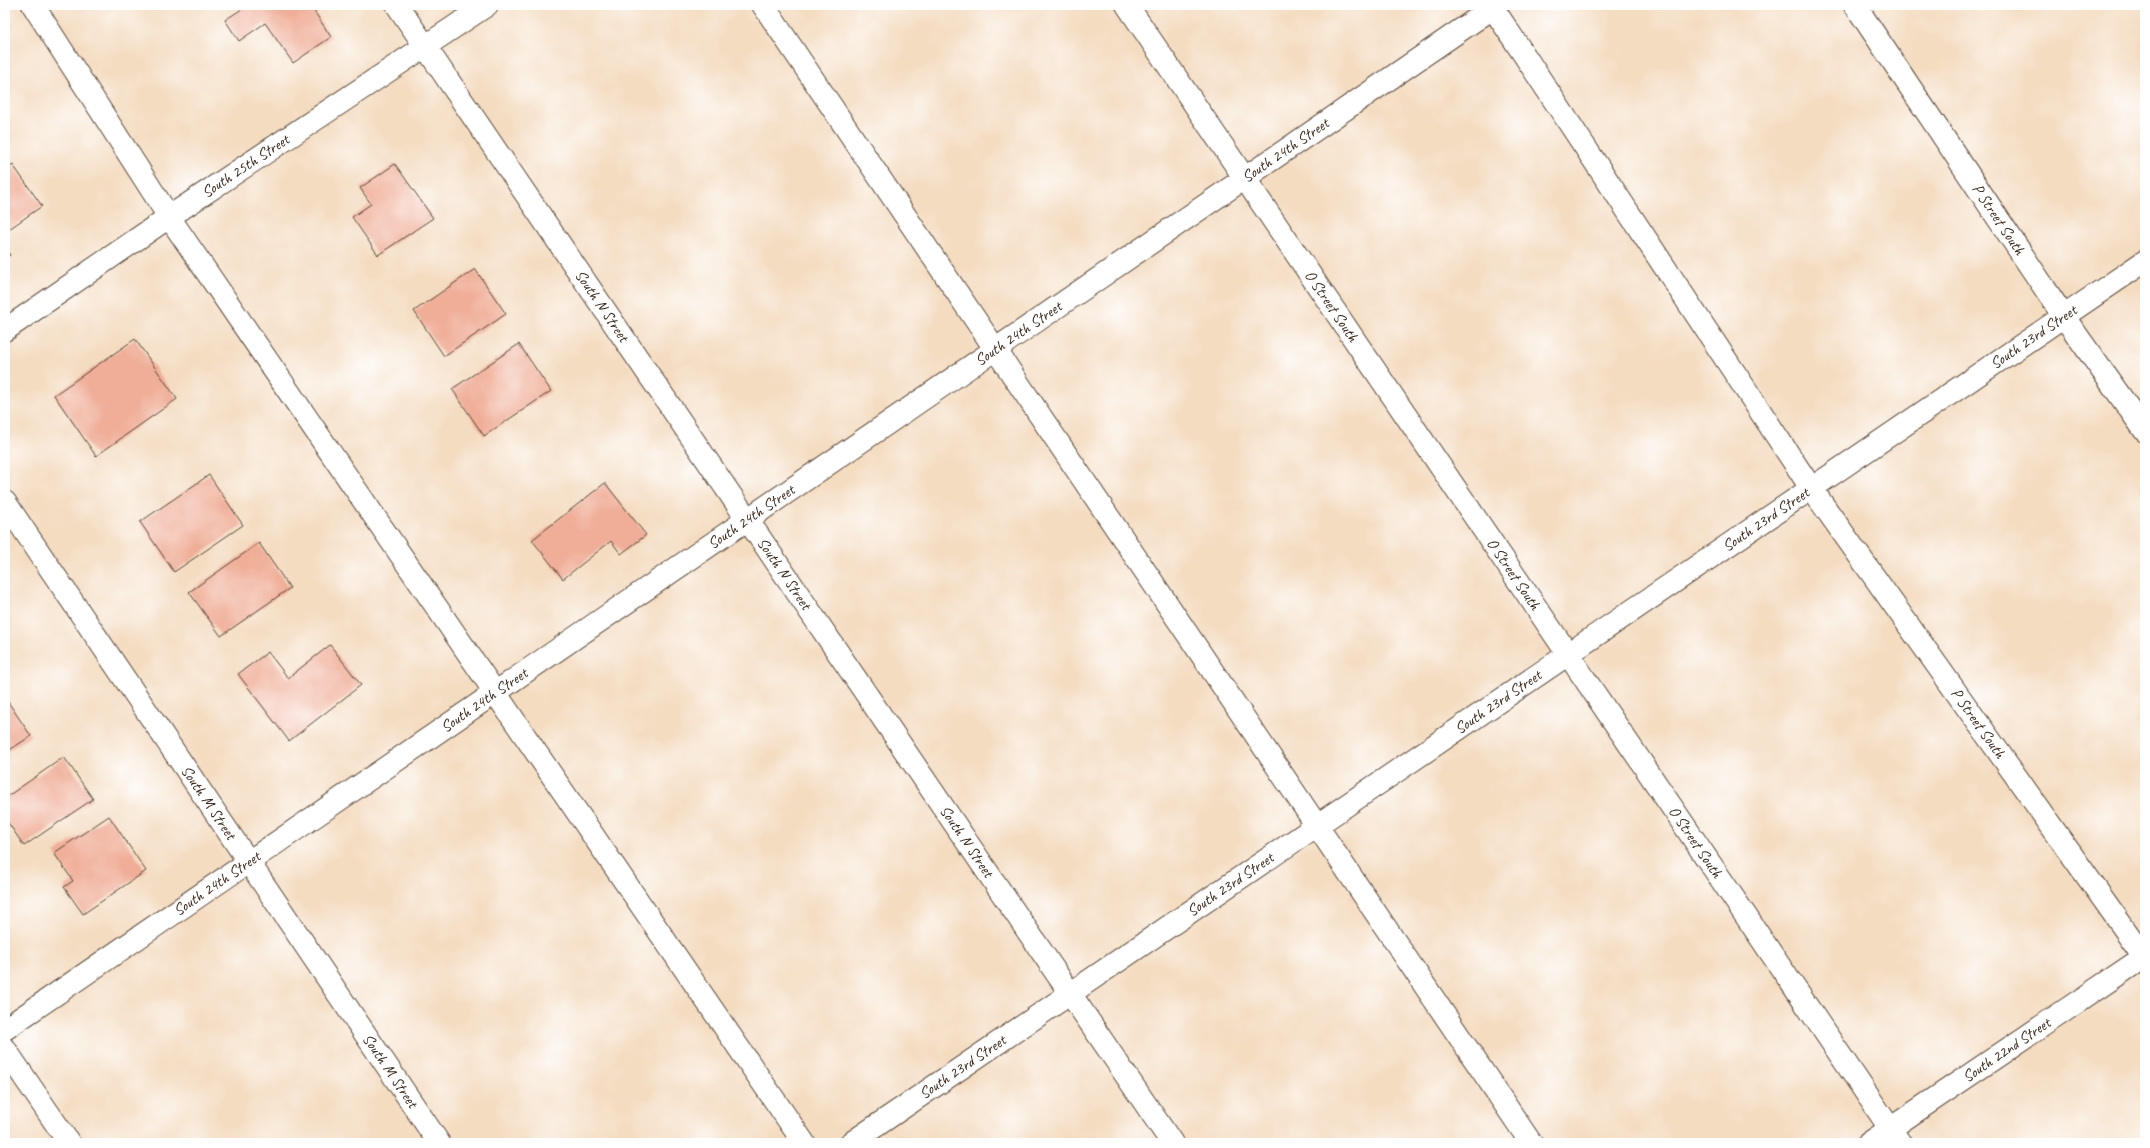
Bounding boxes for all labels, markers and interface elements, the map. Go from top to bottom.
street label: South 24th Street [1238,112,1334,187]
street label: South 25th Street [198,129,294,202]
street label: P Street South [1968,180,2030,259]
street label: South N Street [570,266,634,347]
street label: O Street South [1300,266,1363,346]
street label: South 24th Street [971,296,1067,370]
street label: South 23rd Street [1986,300,2082,374]
street label: South 24th Street [704,479,800,554]
street label: South 23rd Street [1719,482,1814,556]
street label: South N Street [753,534,817,615]
street label: O Street South [1482,534,1545,614]
street label: South 24th Street [437,662,533,737]
street label: South 23rd Street [1451,664,1547,739]
street label: P Street South [1946,684,2010,763]
street label: South M Street [176,762,242,845]
street label: South N Street [935,802,999,883]
street label: O Street South [1664,802,1727,882]
street label: South 24th Street [170,846,266,920]
street label: South 23rd Street [1183,847,1279,921]
street label: South 22nd Street [1959,1012,2056,1087]
street label: South 23rd Street [915,1029,1011,1104]
street label: South M Street [358,1030,423,1113]

